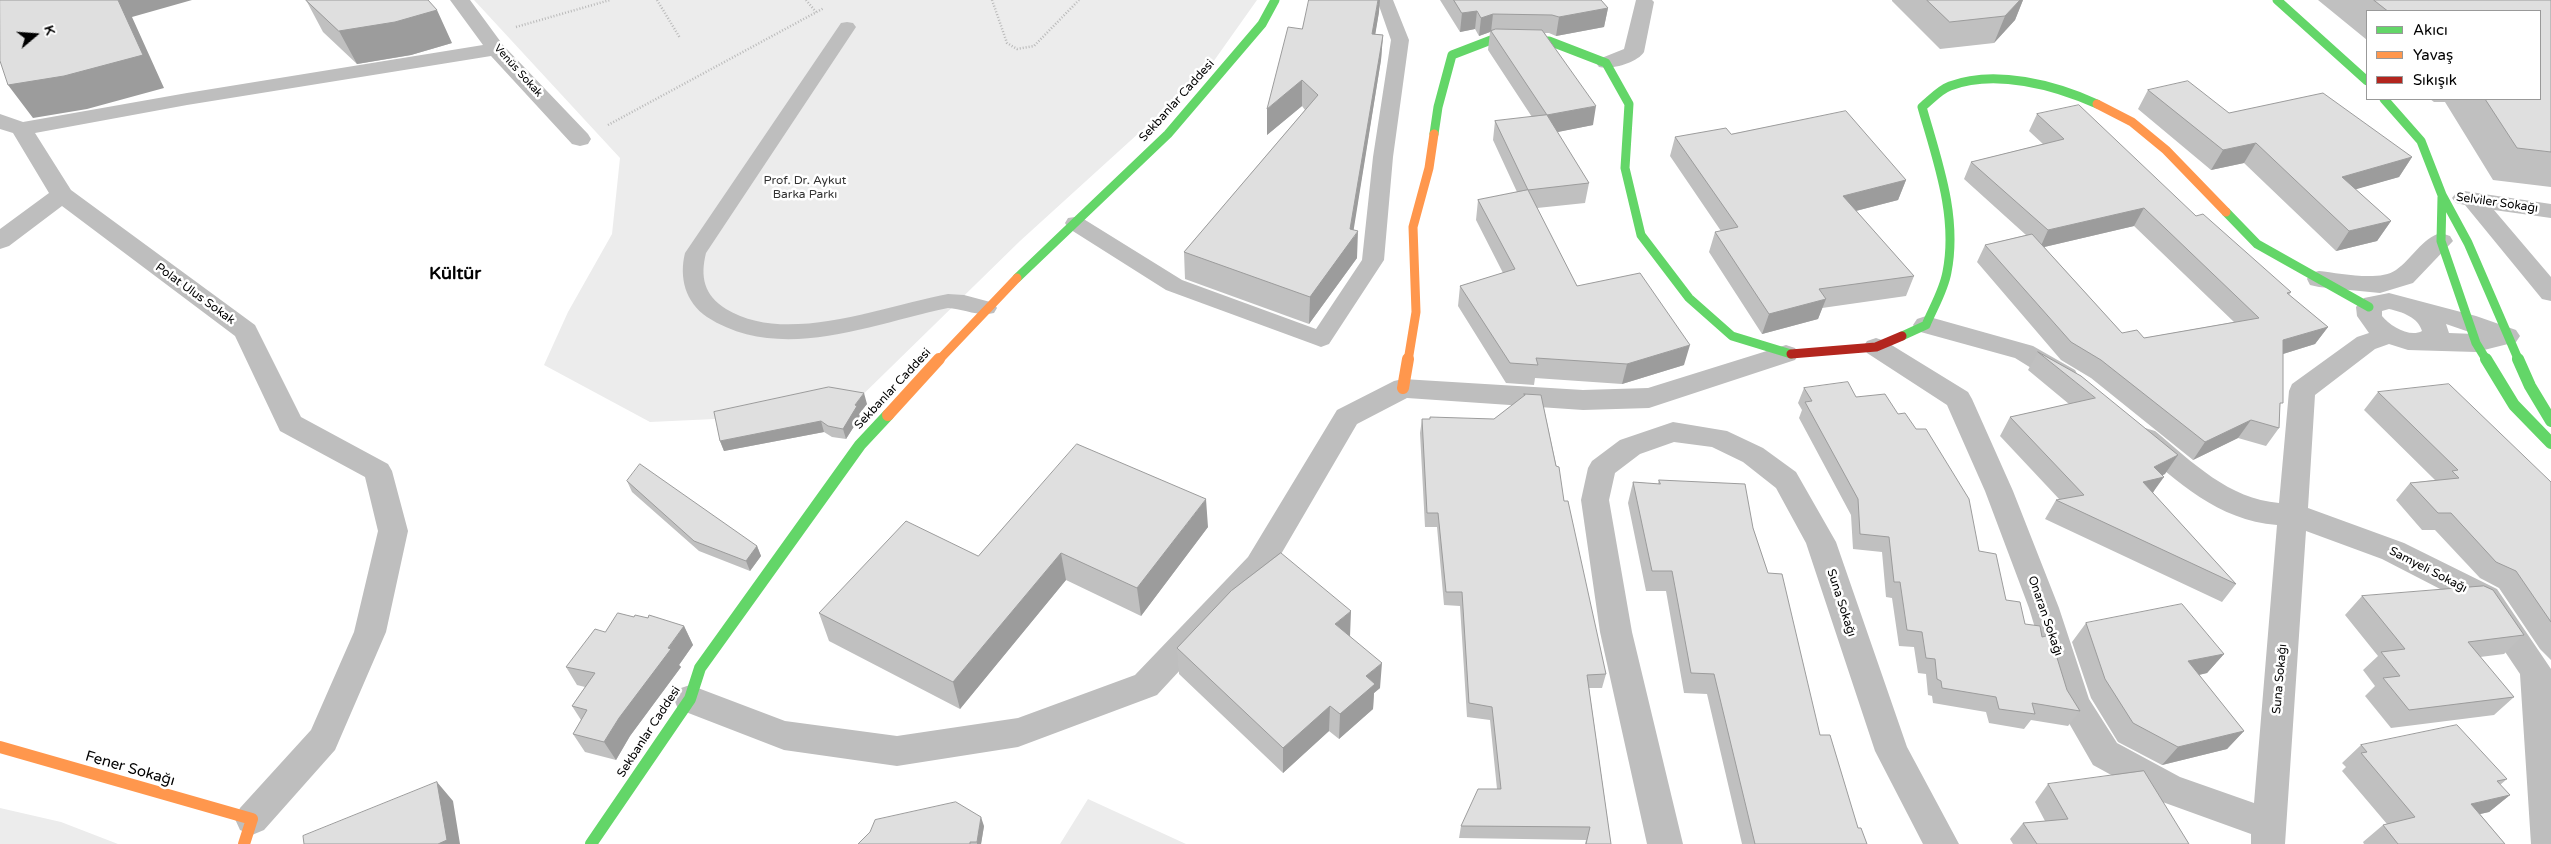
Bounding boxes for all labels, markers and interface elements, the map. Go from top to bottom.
north arrow [10,10,60,60]
legend [2366,10,2541,100]
text: Akıcı [2413,21,2448,39]
text: K [40,23,59,37]
street label: Venüs Sokak [491,42,545,100]
text: Yavaş [2413,46,2453,64]
street label: Sekbanlar Caddesi [1136,57,1218,145]
text: Sıkışık [2413,71,2457,89]
park label: Prof. Dr. Aykut Barka Parkı [764,174,846,202]
street label: Selviler Sokağı [2455,190,2539,216]
street label: Polat Ulus Sokak [152,260,238,328]
district label: Kültür [429,263,481,285]
street label: Sekbanlar Caddesi [852,345,934,433]
street label: Samyeli Sokağı [2387,544,2469,596]
street label: Suna Sokağı [1823,567,1859,639]
street label: Onaran Sokağı [2025,574,2065,658]
street label: Suna Sokağı [2270,643,2290,715]
street label: Sekbanlar Caddesi [614,684,684,780]
street label: Fener Sokağı [83,748,177,790]

